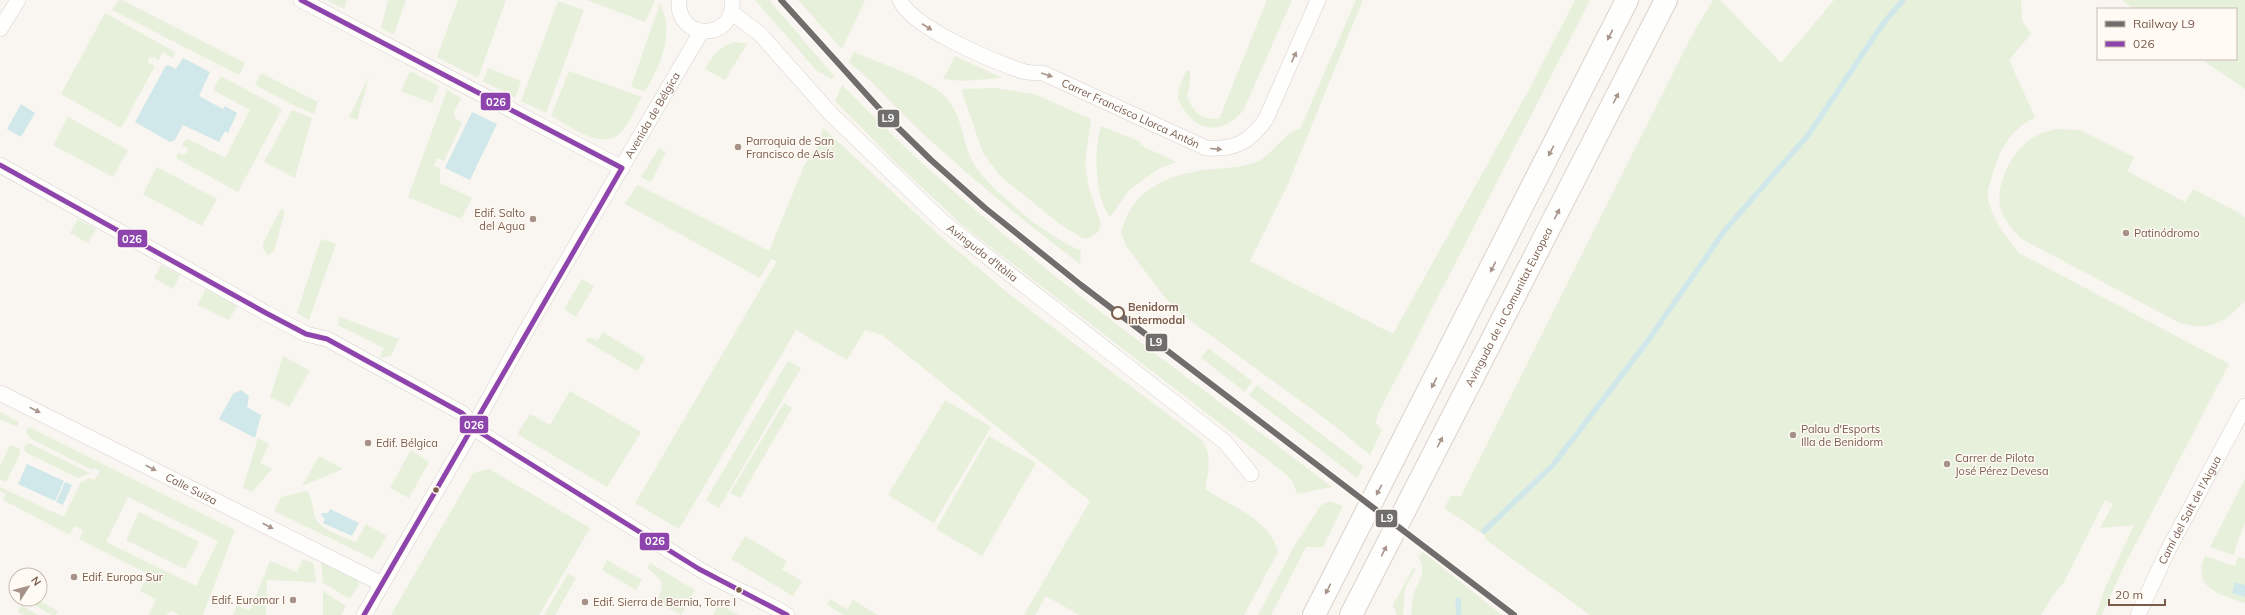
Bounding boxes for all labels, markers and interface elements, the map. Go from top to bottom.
legend [2097,8,2237,60]
text: Railway L9 [2133,16,2195,31]
one-way arrow [922,23,933,31]
one-way arrow [1607,29,1613,41]
text: 026 [2133,36,2155,51]
one-way arrow [1291,50,1297,62]
street label: Avenida de Bélgica [622,70,683,161]
one-way arrow [1041,73,1053,79]
street label: Carrer Francisco Llorca Antón [1059,75,1202,151]
line badge: 026 [480,92,511,111]
one-way arrow [1613,92,1619,104]
text: 026 [486,95,506,109]
line badge: L9 [877,109,900,128]
text: L9 [882,111,895,125]
place label: Parroquia de San Francisco de Asís [746,134,834,161]
marker: Parroquia de San Francisco de Asís [733,142,743,152]
one-way arrow [1210,145,1222,152]
one-way arrow [1548,145,1554,157]
place label: Edif. Salto del Agua [474,206,525,233]
one-way arrow [1553,208,1560,220]
marker: Edif. Salto del Agua [528,214,538,224]
street label: Avinguda d'Itàlia [944,221,1021,285]
street label: Avinguda de la Comunitat Europea [1462,225,1555,389]
place label: Patinódromo [2134,226,2199,240]
marker: Patinódromo [2121,228,2131,238]
line badge: 026 [117,229,148,248]
text: 026 [122,232,142,246]
one-way arrow [1489,261,1496,273]
place label: Benidorm Intermodal [1128,300,1185,327]
marker: Benidorm Intermodal [1111,306,1125,320]
line badge: L9 [1145,333,1168,352]
text: L9 [1150,335,1163,349]
one-way arrow [1431,377,1437,389]
one-way arrow [29,407,41,413]
line badge: 026 [459,415,489,434]
text: 026 [464,418,484,432]
place label: Palau d'Esports Illa de Benidorm [1801,422,1883,449]
marker: Palau d'Esports Illa de Benidorm [1788,430,1798,440]
place label: Edif. Bélgica [376,436,438,450]
one-way arrow [1437,436,1443,447]
marker: Edif. Bélgica [363,438,373,448]
place label: Carrer de Pilota José Pérez Devesa [1955,451,2049,478]
street label: Camí del Salt de l'Aigua [2155,453,2224,567]
marker: Carrer de Pilota José Pérez Devesa [1942,459,1952,469]
one-way arrow [145,465,157,471]
street label: Calle Suiza [163,470,220,508]
unlabelled marker [431,485,441,495]
one-way arrow [1376,485,1382,496]
line badge: L9 [1375,509,1398,528]
text: L9 [1381,511,1394,525]
one-way arrow [262,523,273,529]
line badge: 026 [639,532,670,551]
text: 026 [645,534,665,548]
one-way arrow [1381,545,1387,557]
north arrow [8,567,48,607]
place label: Edif. Europa Sur [82,570,163,584]
marker: Edif. Europa Sur [69,572,79,582]
text: N [28,574,44,589]
scale bar [2109,581,2165,607]
one-way arrow [1325,583,1331,595]
unlabelled marker [734,585,744,595]
text: 20 m [2115,587,2143,602]
place label: Edif. Euromar I [212,593,285,607]
marker: Edif. Euromar I [288,595,298,605]
place label: Edif. Sierra de Bernia, Torre I [593,595,736,609]
marker: Edif. Sierra de Bernia, Torre I [580,597,590,607]

